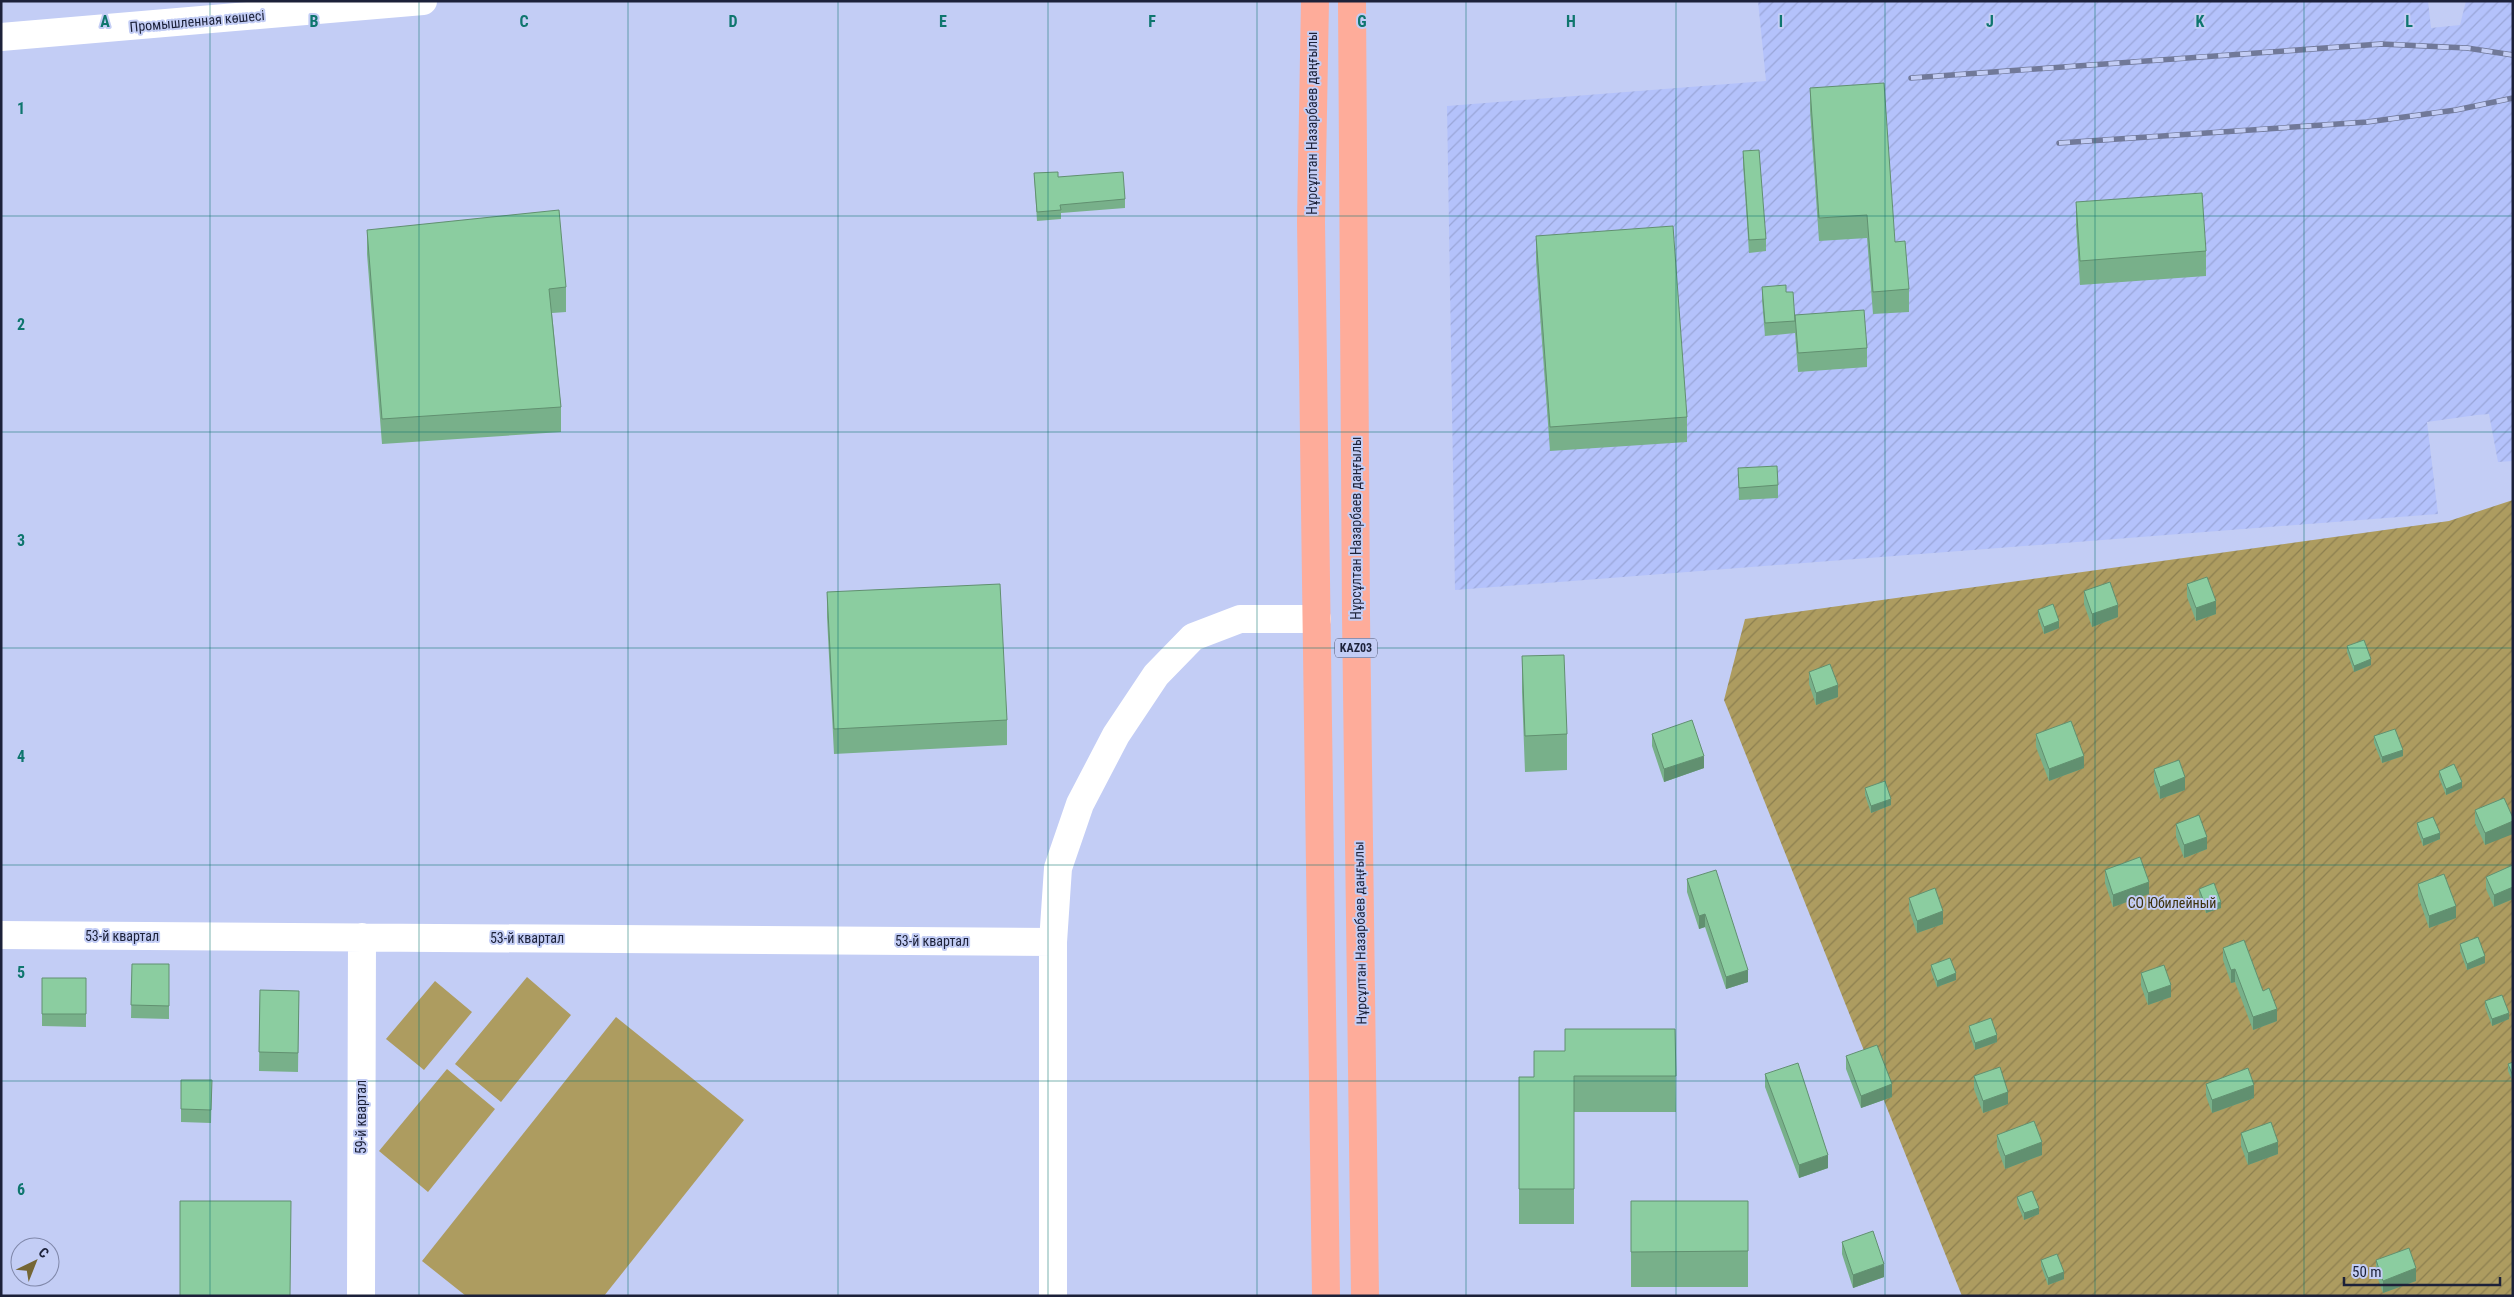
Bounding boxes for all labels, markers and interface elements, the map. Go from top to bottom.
street label: Промышленная көшесі [129,7,265,35]
text: A [100,12,110,31]
text: B [310,12,319,31]
text: C [519,12,529,31]
text: D [728,12,738,31]
text: E [939,12,947,31]
text: F [1148,12,1156,31]
text: G [1357,12,1367,31]
text: H [1566,12,1576,31]
text: I [1779,12,1783,31]
text: J [1986,12,1994,31]
text: K [2196,12,2205,31]
text: L [2405,12,2413,31]
street label: Нұрсұлтан Назарбаев даңғылы [1304,31,1320,215]
text: 1 [17,99,25,118]
text: 2 [17,315,25,334]
street label: Нұрсұлтан Назарбаев даңғылы [1348,436,1364,620]
text: 3 [17,531,25,550]
road number: KАZ03 [1335,638,1377,658]
text: 4 [17,747,25,766]
street label: Нұрсұлтан Назарбаев даңғылы [1350,841,1370,1025]
park label: СО Юбилейный [2128,895,2216,911]
street label: 53-й квартал [85,928,159,944]
street label: 53-й квартал [490,930,564,946]
street label: 53-й квартал [895,933,969,949]
text: 5 [17,963,25,982]
street label: 59-й квартал [353,1080,369,1154]
text: 6 [17,1180,25,1199]
north arrow [10,1237,60,1287]
text: С [35,1244,52,1261]
scale bar [2344,1254,2500,1286]
text: 50 m [2352,1263,2382,1281]

